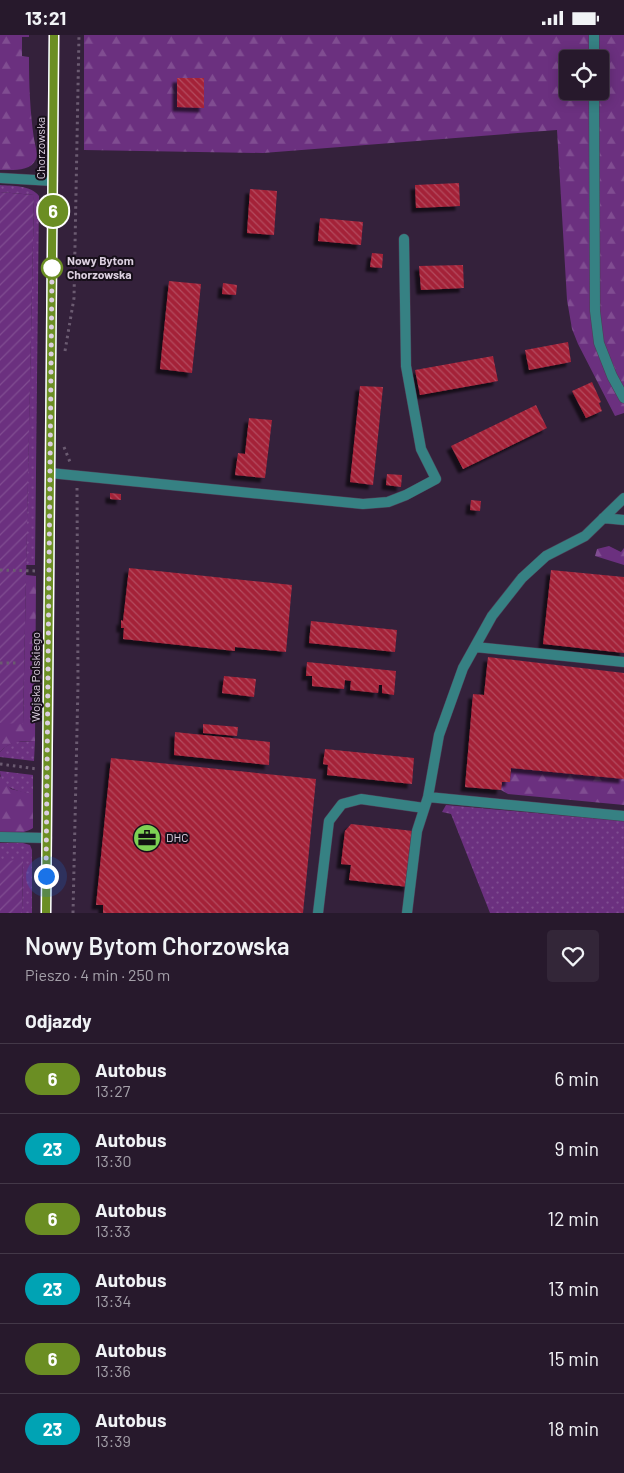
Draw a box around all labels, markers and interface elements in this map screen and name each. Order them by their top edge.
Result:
text: 13:21 [25,6,66,29]
map controls [559,50,609,100]
button: locate [559,50,609,100]
street label: Chorzowska [33,117,47,179]
line badge: 6 [37,195,69,227]
text: 6 [48,200,58,222]
place label: Nowy Bytom Chorzowska [67,253,134,281]
marker: Nowy Bytom Chorzowska [41,257,63,279]
street label: Wojska Polskiego [28,632,42,722]
office icon: DHC [132,823,162,853]
place label: DHC [166,830,189,844]
your location [34,864,59,889]
button: heart [547,930,599,982]
text: Nowy Bytom Chorzowska [25,931,290,960]
text: Pieszo · 4 min · 250 m [25,965,170,984]
text: Odjazdy [25,1009,91,1032]
text: Autobus [95,1058,166,1081]
text: 6 min [555,1067,599,1090]
text: 6 [48,1068,57,1090]
text: 13:27 [95,1081,130,1100]
text: Autobus [95,1128,166,1151]
text: 9 min [555,1137,599,1160]
text: 23 [43,1138,62,1160]
text: 13:30 [95,1151,132,1170]
text: Autobus [95,1198,166,1221]
text: 12 min [548,1207,599,1230]
text: 6 [48,1208,57,1230]
text: 13:33 [95,1221,131,1240]
text: Autobus [95,1268,166,1291]
text: 13 min [548,1277,599,1300]
text: 23 [43,1278,62,1300]
text: 13:34 [95,1291,131,1310]
text: Autobus [95,1338,166,1361]
text: 15 min [548,1347,599,1370]
text: 6 [48,1348,57,1370]
text: 13:36 [95,1361,131,1380]
text: Autobus [95,1408,166,1431]
text: 18 min [548,1417,599,1440]
text: 23 [43,1418,62,1440]
text: 13:39 [95,1431,131,1450]

